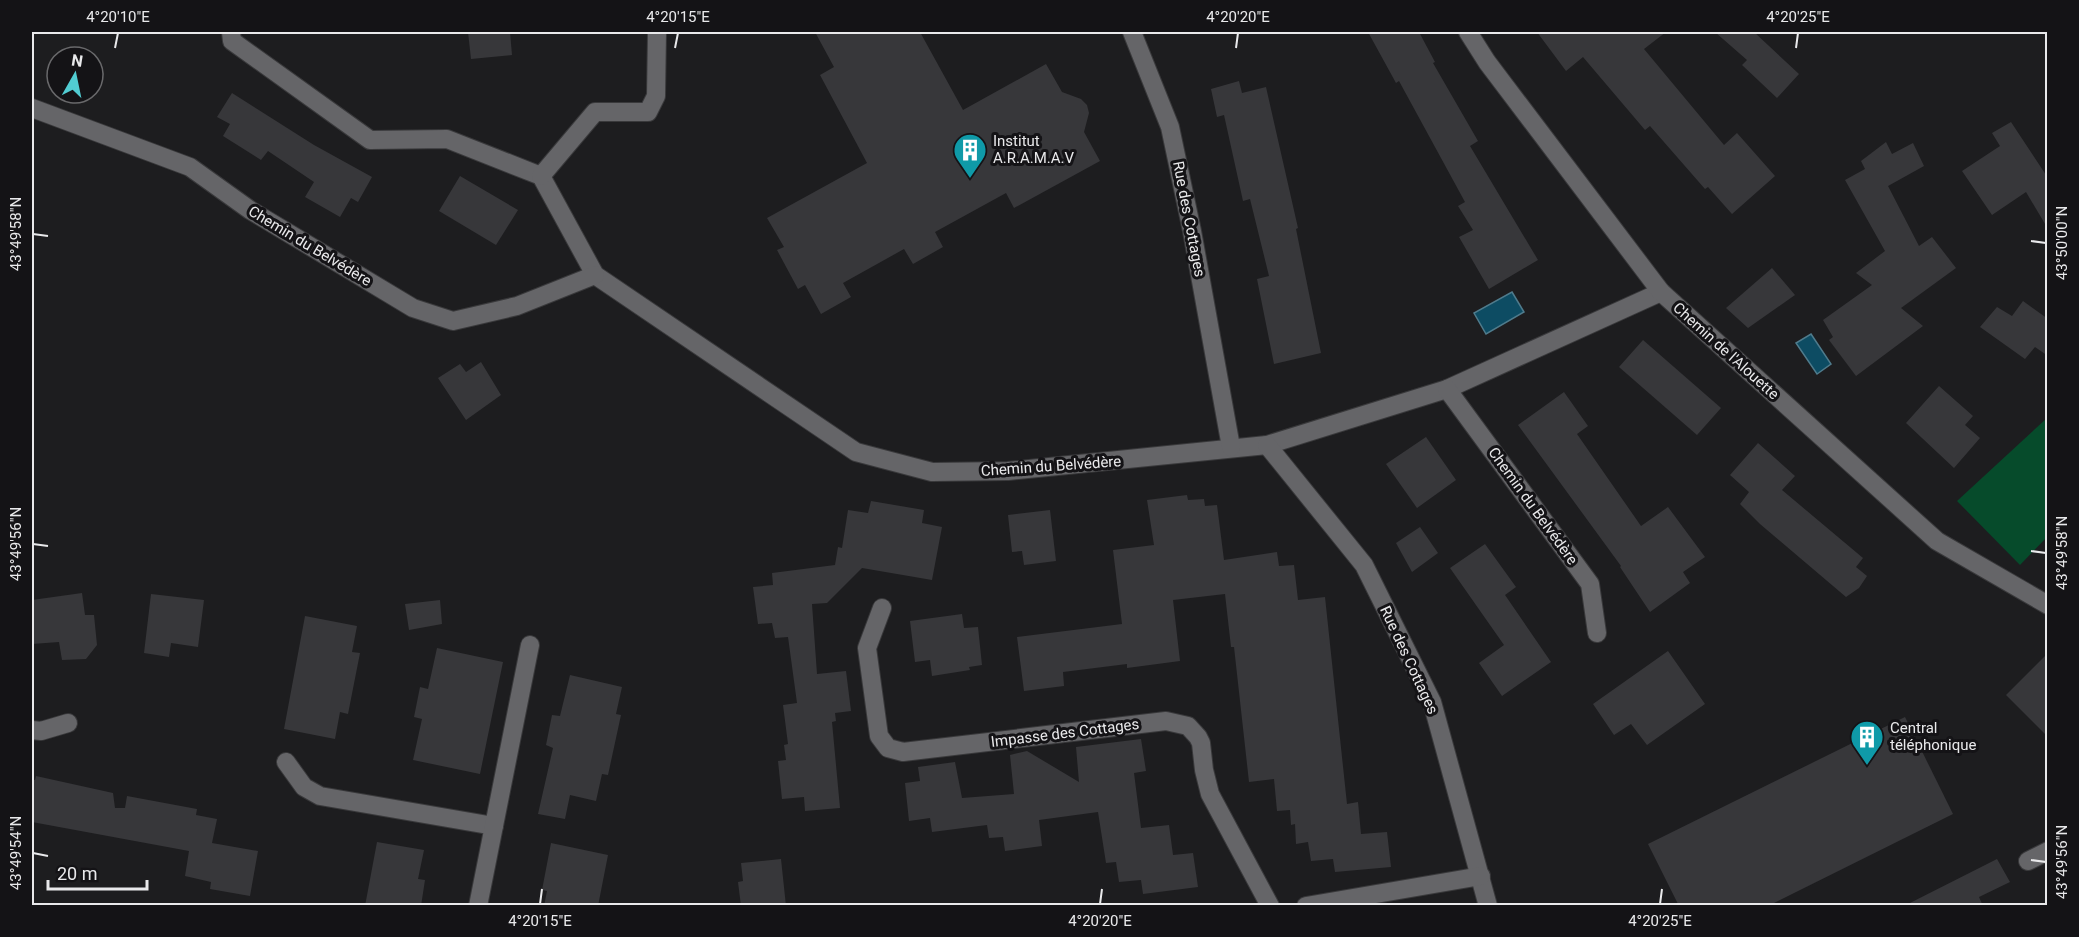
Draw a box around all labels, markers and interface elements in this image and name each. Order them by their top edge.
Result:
text: 4°20'10"E [86,8,150,26]
text: 4°20'15"E [646,8,710,26]
text: 4°20'20"E [1206,8,1270,26]
text: 4°20'25"E [1766,8,1830,26]
north arrow [45,45,105,105]
text: N [70,50,84,71]
building icon: Institut A.R.A.M.A.V [952,132,988,179]
place label: Institut A.R.A.M.A.V [993,132,1074,167]
street label: Rue des Cottages [1169,160,1209,278]
text: 43°49'58"N [7,197,25,271]
street label: Chemin du Belvédère [245,202,375,290]
text: 43°50'00"N [2053,206,2071,280]
street label: Chemin de l'Alouette [1669,299,1783,403]
street label: Chemin du Belvédère [1484,444,1582,568]
street label: Chemin du Belvédère [980,452,1122,480]
text: 43°49'56"N [7,507,25,581]
text: 43°49'58"N [2053,516,2071,590]
street label: Rue des Cottages [1376,603,1442,717]
street label: Impasse des Cottages [990,715,1140,751]
building icon: Central téléphonique [1849,719,1885,766]
place label: Central téléphonique [1890,719,1976,754]
text: 43°49'54"N [7,816,25,890]
text: 43°49'56"N [2053,825,2071,899]
scale bar [48,853,147,891]
text: 20 m [57,863,97,884]
text: 4°20'15"E [508,912,572,930]
text: 4°20'20"E [1068,912,1132,930]
text: 4°20'25"E [1628,912,1692,930]

